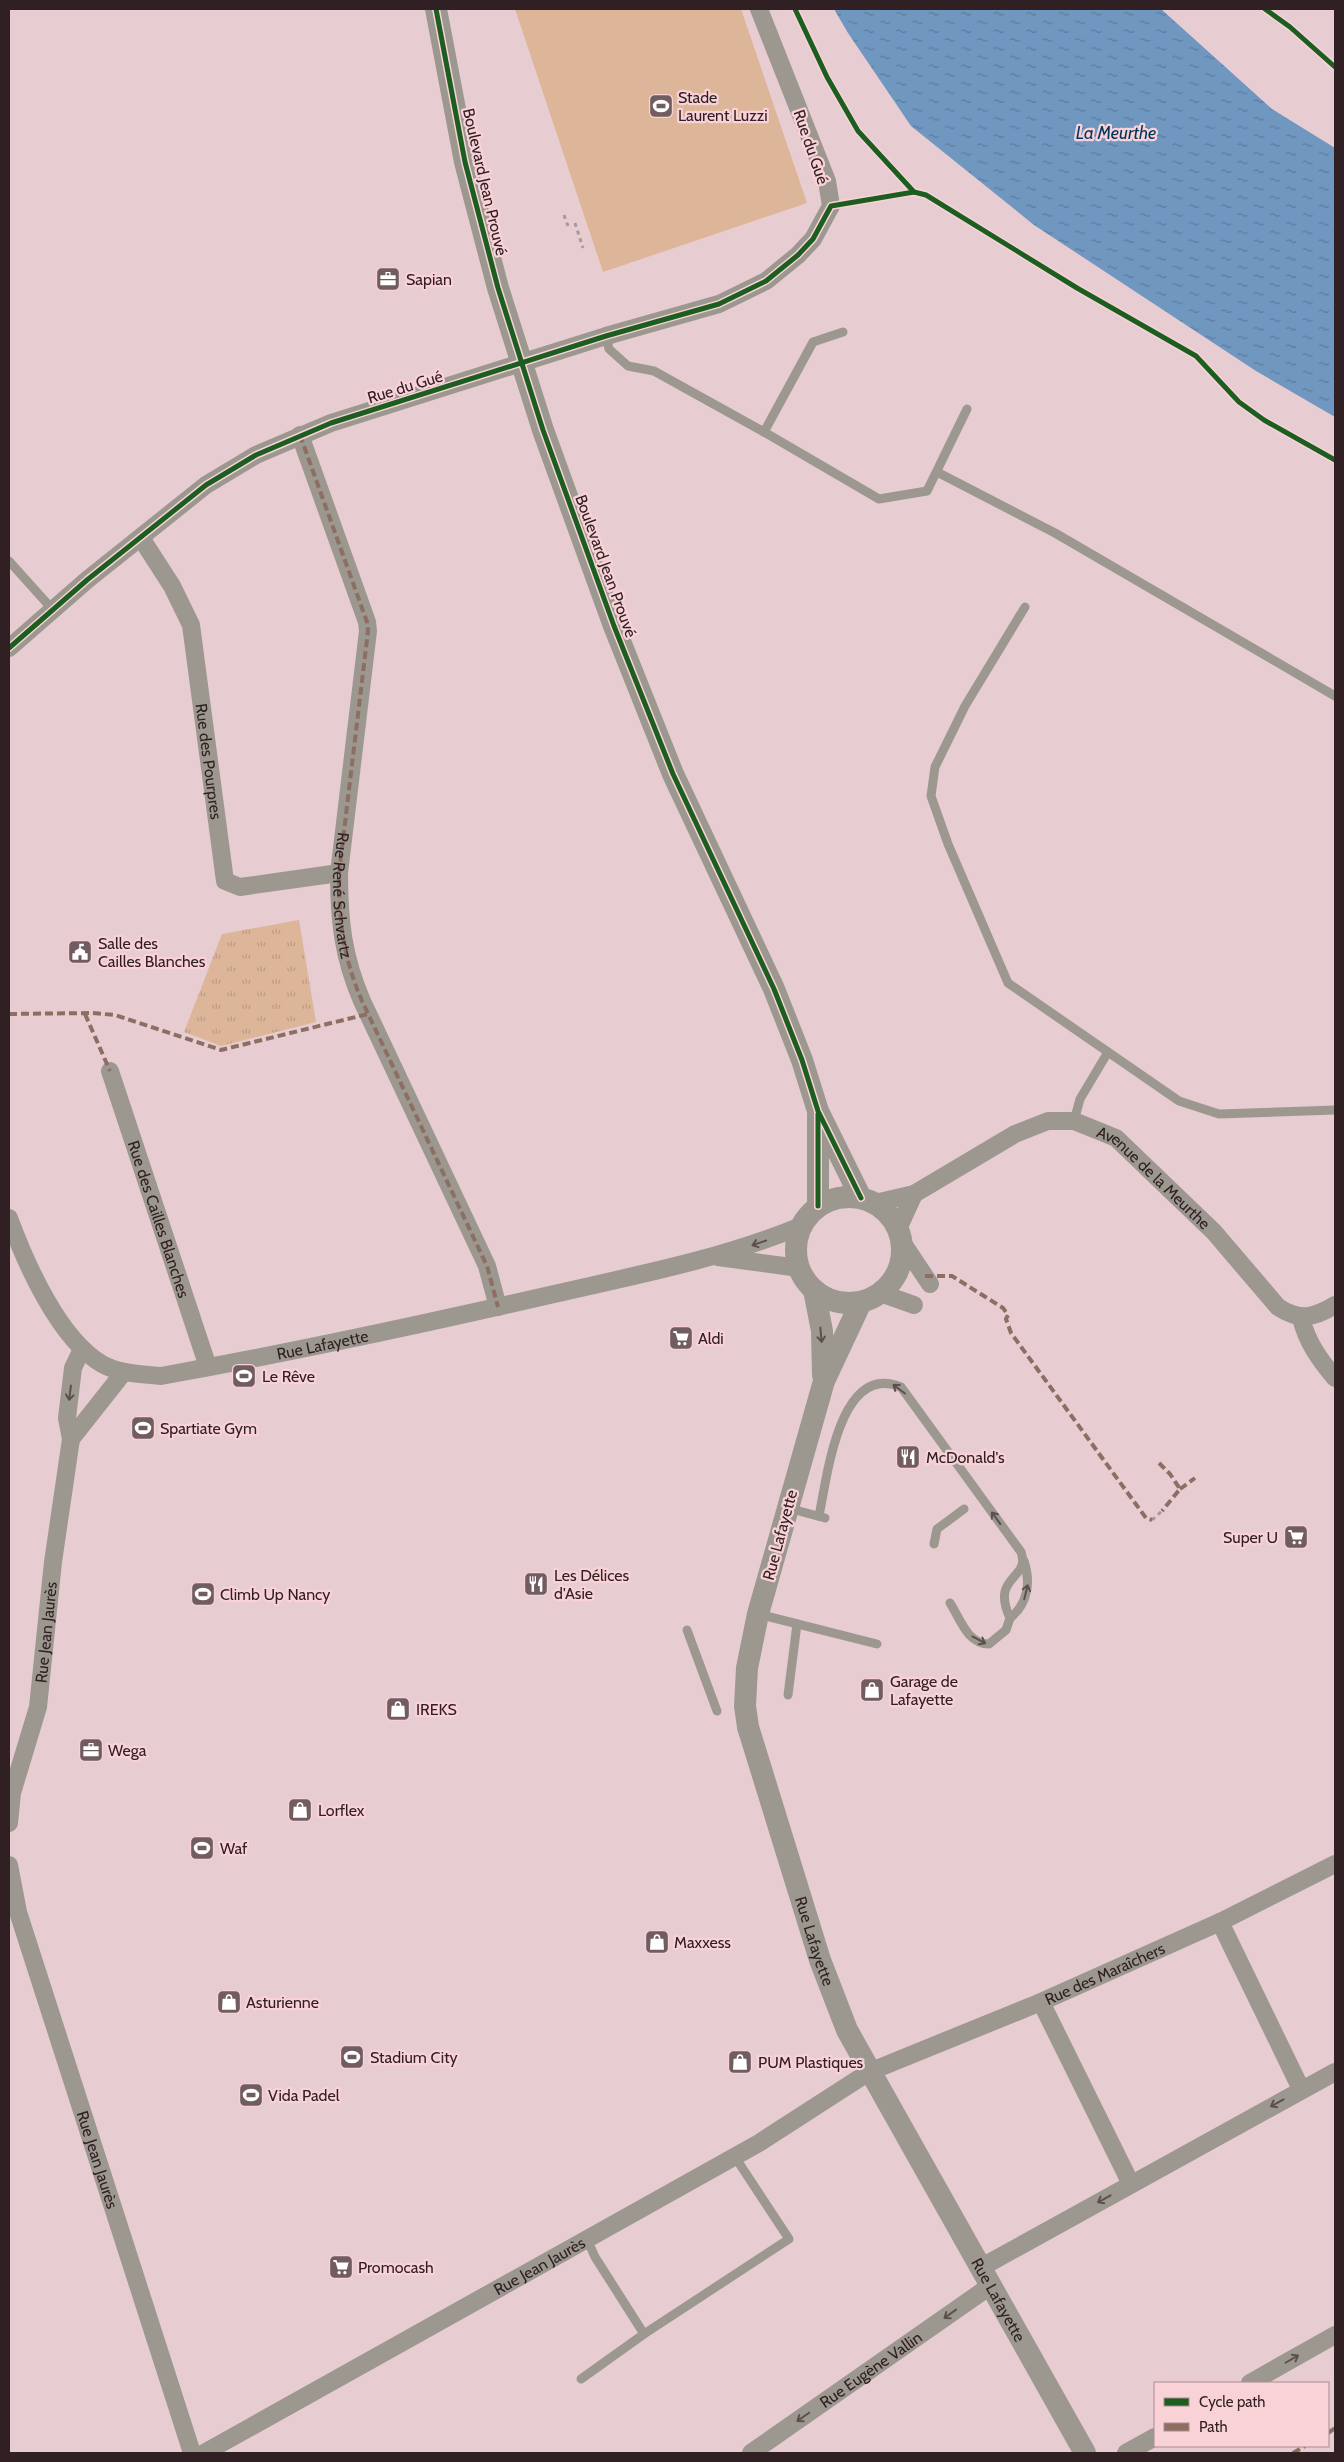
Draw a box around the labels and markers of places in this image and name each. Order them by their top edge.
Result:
place label: Stade Laurent Luzzi [678,88,768,125]
sports icon: Stade Laurent Luzzi [648,93,674,119]
office icon: Sapian [375,266,401,292]
place label: Sapian [406,270,452,289]
place label: Salle des Cailles Blanches [98,934,206,971]
public building icon: Salle des Cailles Blanches [67,939,93,965]
supermarket icon: Aldi [668,1325,694,1351]
place label: Aldi [698,1329,724,1348]
sports icon: Le Rêve [231,1363,257,1389]
place label: Le Rêve [262,1367,315,1386]
sports icon: Spartiate Gym [130,1415,156,1441]
place label: Spartiate Gym [160,1419,257,1438]
restaurant icon: McDonald's [895,1444,921,1470]
place label: McDonald's [926,1448,1005,1467]
supermarket icon: Super U [1283,1524,1309,1550]
place label: Super U [1223,1528,1278,1547]
place label: Les Délices d'Asie [554,1566,630,1603]
restaurant icon: Les Délices d'Asie [523,1571,549,1597]
sports icon: Climb Up Nancy [190,1581,216,1607]
place label: Climb Up Nancy [220,1585,330,1604]
place label: Garage de Lafayette [890,1672,958,1709]
shop icon: Garage de Lafayette [859,1677,885,1703]
shop icon: IREKS [385,1696,411,1722]
place label: IREKS [416,1700,457,1719]
office icon: Wega [78,1737,104,1763]
place label: Wega [108,1741,147,1760]
shop icon: Lorflex [287,1797,313,1823]
place label: Lorflex [318,1801,365,1820]
sports icon: Waf [189,1835,215,1861]
place label: Waf [220,1839,248,1858]
shop icon: Maxxess [644,1929,670,1955]
place label: Maxxess [674,1933,731,1952]
shop icon: Asturienne [216,1989,242,2015]
place label: Asturienne [246,1993,319,2012]
sports icon: Stadium City [339,2044,365,2070]
place label: Stadium City [370,2048,458,2067]
shop icon: PUM Plastiques [727,2049,753,2075]
place label: PUM Plastiques [758,2053,864,2072]
sports icon: Vida Padel [238,2082,264,2108]
place label: Vida Padel [268,2086,340,2105]
supermarket icon: Promocash [328,2254,354,2280]
place label: Promocash [358,2258,434,2277]

